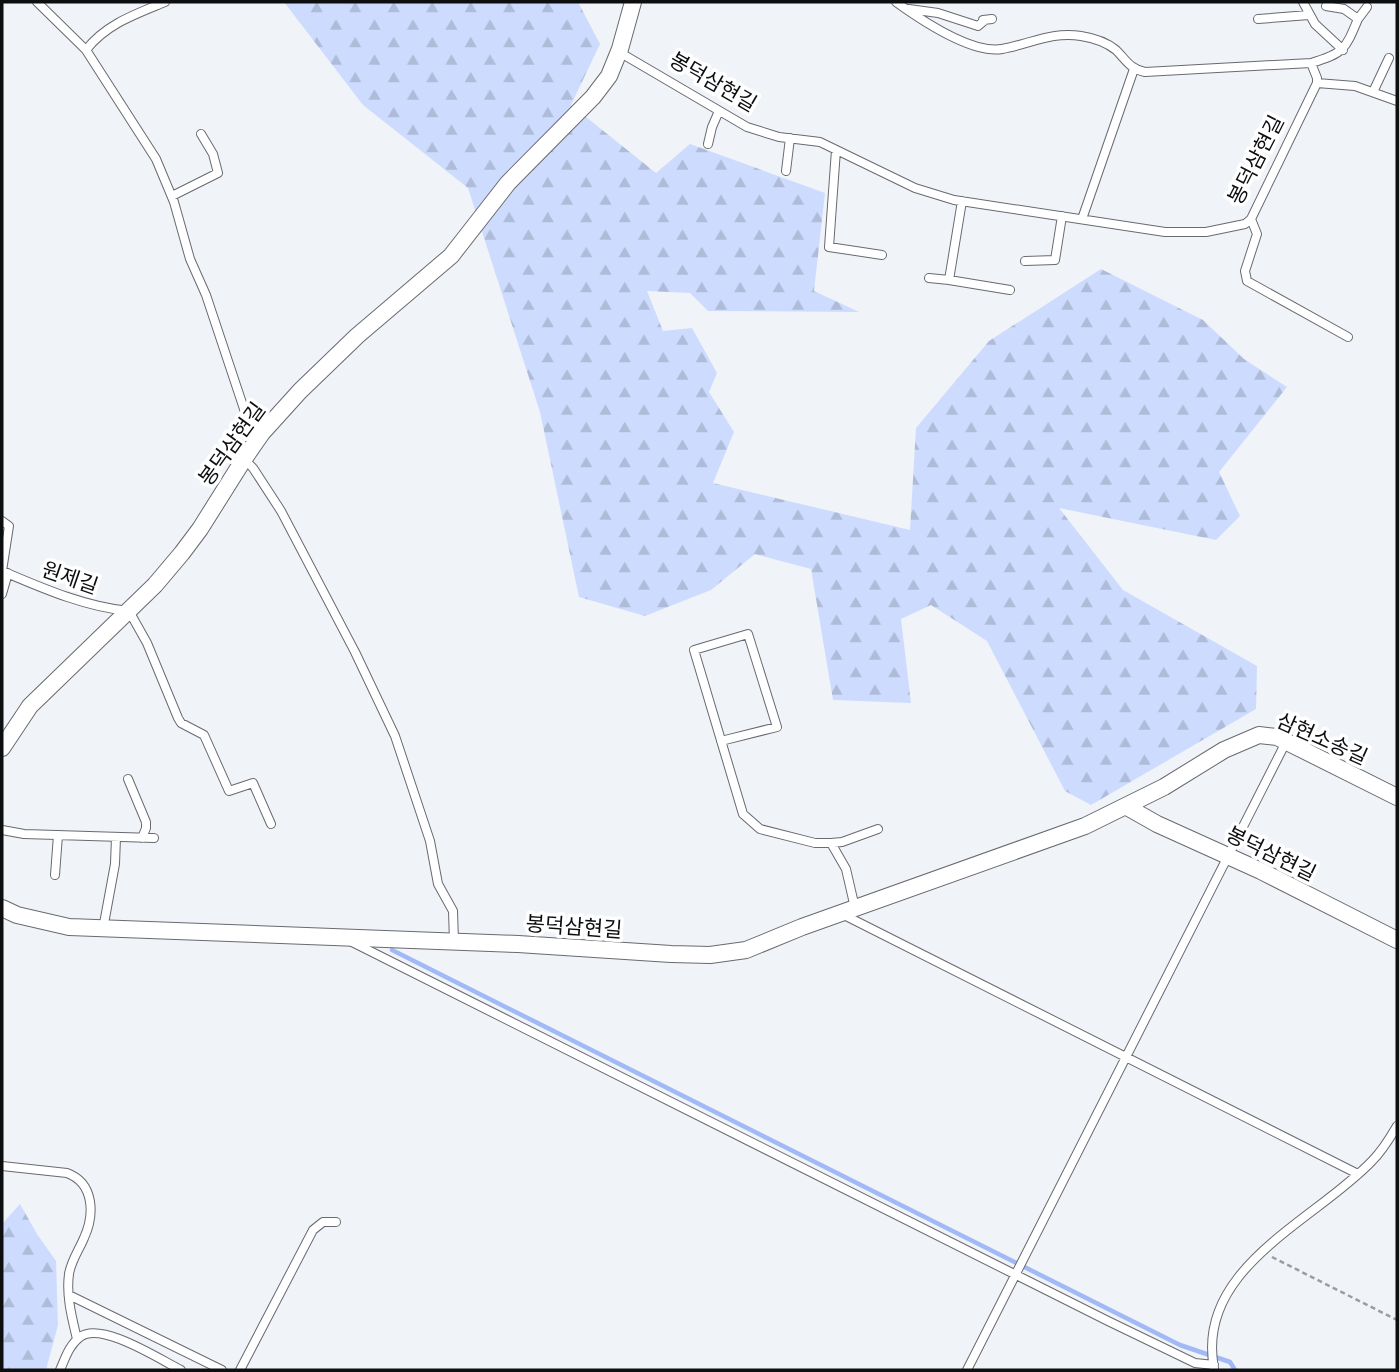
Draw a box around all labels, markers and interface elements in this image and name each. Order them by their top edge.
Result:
street label: 봉덕삼현길 [666,46,762,116]
street label: 봉덕삼현길 [1222,111,1288,208]
street label: 봉덕삼현길 [192,397,269,490]
street label: 원제길 [39,555,102,598]
street label: 삼현소송길 [1273,707,1372,769]
street label: 봉덕삼현길 [1223,820,1321,885]
street label: 봉덕삼현길 [525,910,623,941]

